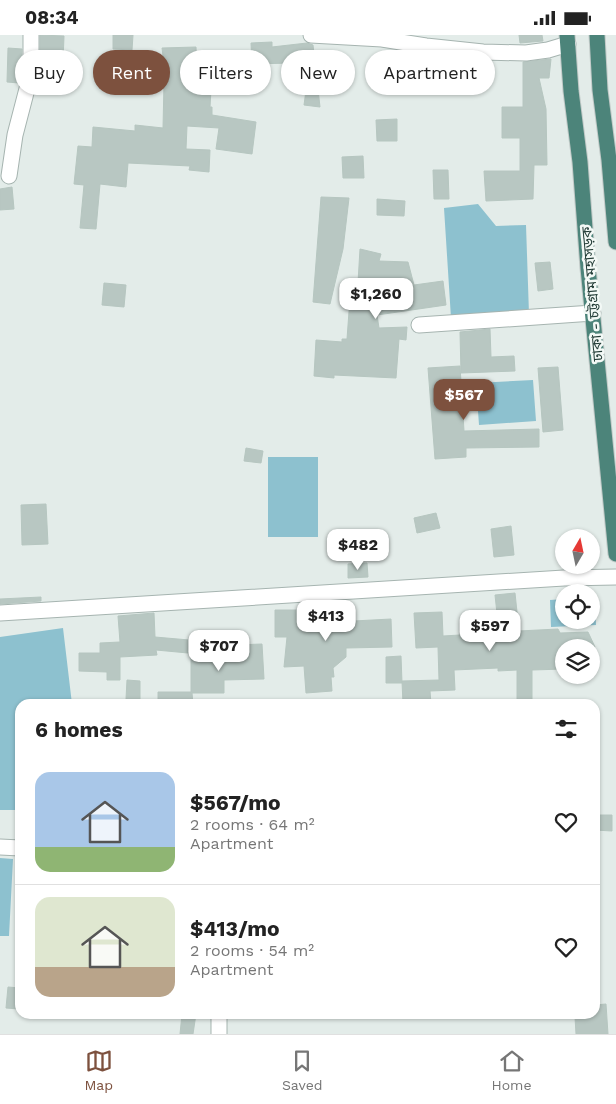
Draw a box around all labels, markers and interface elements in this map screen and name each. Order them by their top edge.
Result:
text: 08:34 [25,6,78,29]
chip: Buy [15,50,83,95]
chip: Rent [93,50,170,95]
chip: Filters [180,50,271,95]
chip: New [281,50,355,95]
chip: Apartment [365,50,495,95]
street label: ঢাকা - চট্টগ্রাম মহাসড়ক [578,225,606,363]
pin: $1,260 [335,277,417,320]
text: $1,260 [350,284,402,303]
pin: $567 [434,379,494,421]
text: $567 [445,385,483,404]
pin: $482 [328,529,388,571]
north arrow [555,529,600,574]
map controls [555,529,600,684]
text: $482 [338,535,378,554]
button: locate [555,584,600,629]
pin: $413 [296,599,356,642]
text: $413 [308,606,344,625]
pin: $597 [460,609,520,652]
text: $597 [471,616,509,635]
pin: $707 [189,629,249,672]
text: $707 [199,636,239,655]
button: layers [555,639,600,684]
icon: filters [552,715,580,743]
text: 6 homes [35,717,123,742]
text: $567/mo [190,790,281,815]
icon: home [75,792,135,852]
icon: heart [552,808,580,836]
text: 2 rooms · 64 m² [190,815,315,834]
text: Apartment [190,834,273,853]
text: $413/mo [190,916,279,941]
icon: home [75,917,135,977]
icon: heart [552,933,580,961]
text: 2 rooms · 54 m² [190,941,314,960]
text: Apartment [190,960,273,979]
tab: Map [84,1047,113,1093]
tab: Saved [282,1047,323,1093]
tab: Home [492,1047,532,1093]

